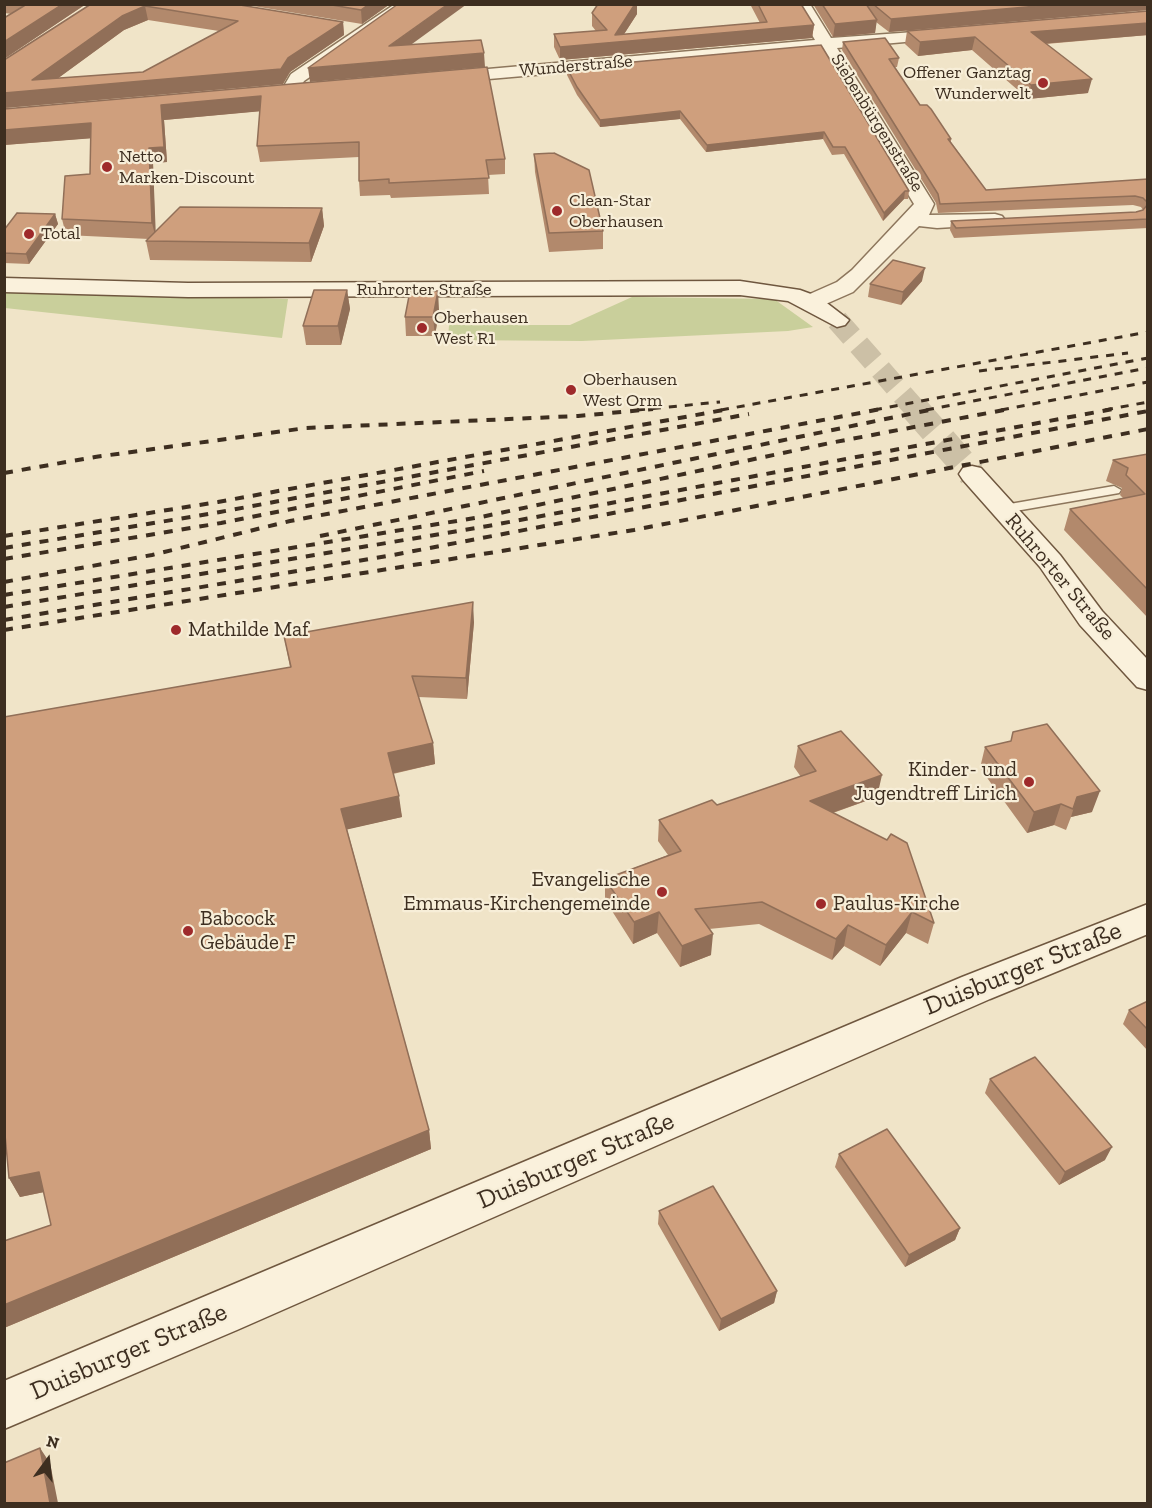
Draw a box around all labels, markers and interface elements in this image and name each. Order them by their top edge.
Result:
street label: Wunderstraße [518,50,634,82]
street label: Siebenbürgenstraße [826,50,928,196]
place label: Offener Ganztag Wunderwelt [903,62,1031,104]
marker: Offener Ganztag Wunderwelt [1036,76,1050,90]
place label: Netto Marken-Discount [119,146,255,188]
marker: Netto Marken-Discount [100,160,114,174]
place label: Clean-Star Oberhausen [569,190,663,232]
marker: Clean-Star Oberhausen [550,204,564,218]
place label: Total [41,223,80,245]
marker: Total [22,227,36,241]
street label: Ruhrorter Straße [356,279,492,301]
place label: Oberhausen West R1 [434,307,528,350]
marker: Oberhausen West R1 [415,321,429,335]
place label: Oberhausen West Orm [583,369,677,412]
marker: Oberhausen West Orm [564,383,578,397]
street label: Ruhrorter Straße [1000,509,1120,645]
place label: Mathilde Maf [188,617,309,643]
marker: Mathilde Maf [169,623,183,637]
place label: Kinder- und Jugendtreff Lirich [853,757,1017,807]
marker: Kinder- und Jugendtreff Lirich [1022,775,1036,789]
place label: Evangelische Emmaus-Kirchengemeinde [403,867,650,917]
marker: Evangelische Emmaus-Kirchengemeinde [655,885,669,899]
place label: Paulus-Kirche [833,891,960,917]
marker: Paulus-Kirche [814,897,828,911]
place label: Babcock Gebäude F [200,906,295,956]
street label: Duisburger Straße [920,915,1126,1023]
marker: Babcock Gebäude F [181,924,195,938]
street label: Duisburger Straße [473,1106,679,1216]
street label: Duisburger Straße [26,1297,232,1407]
north arrow [18,1430,78,1490]
text: N [44,1431,61,1453]

